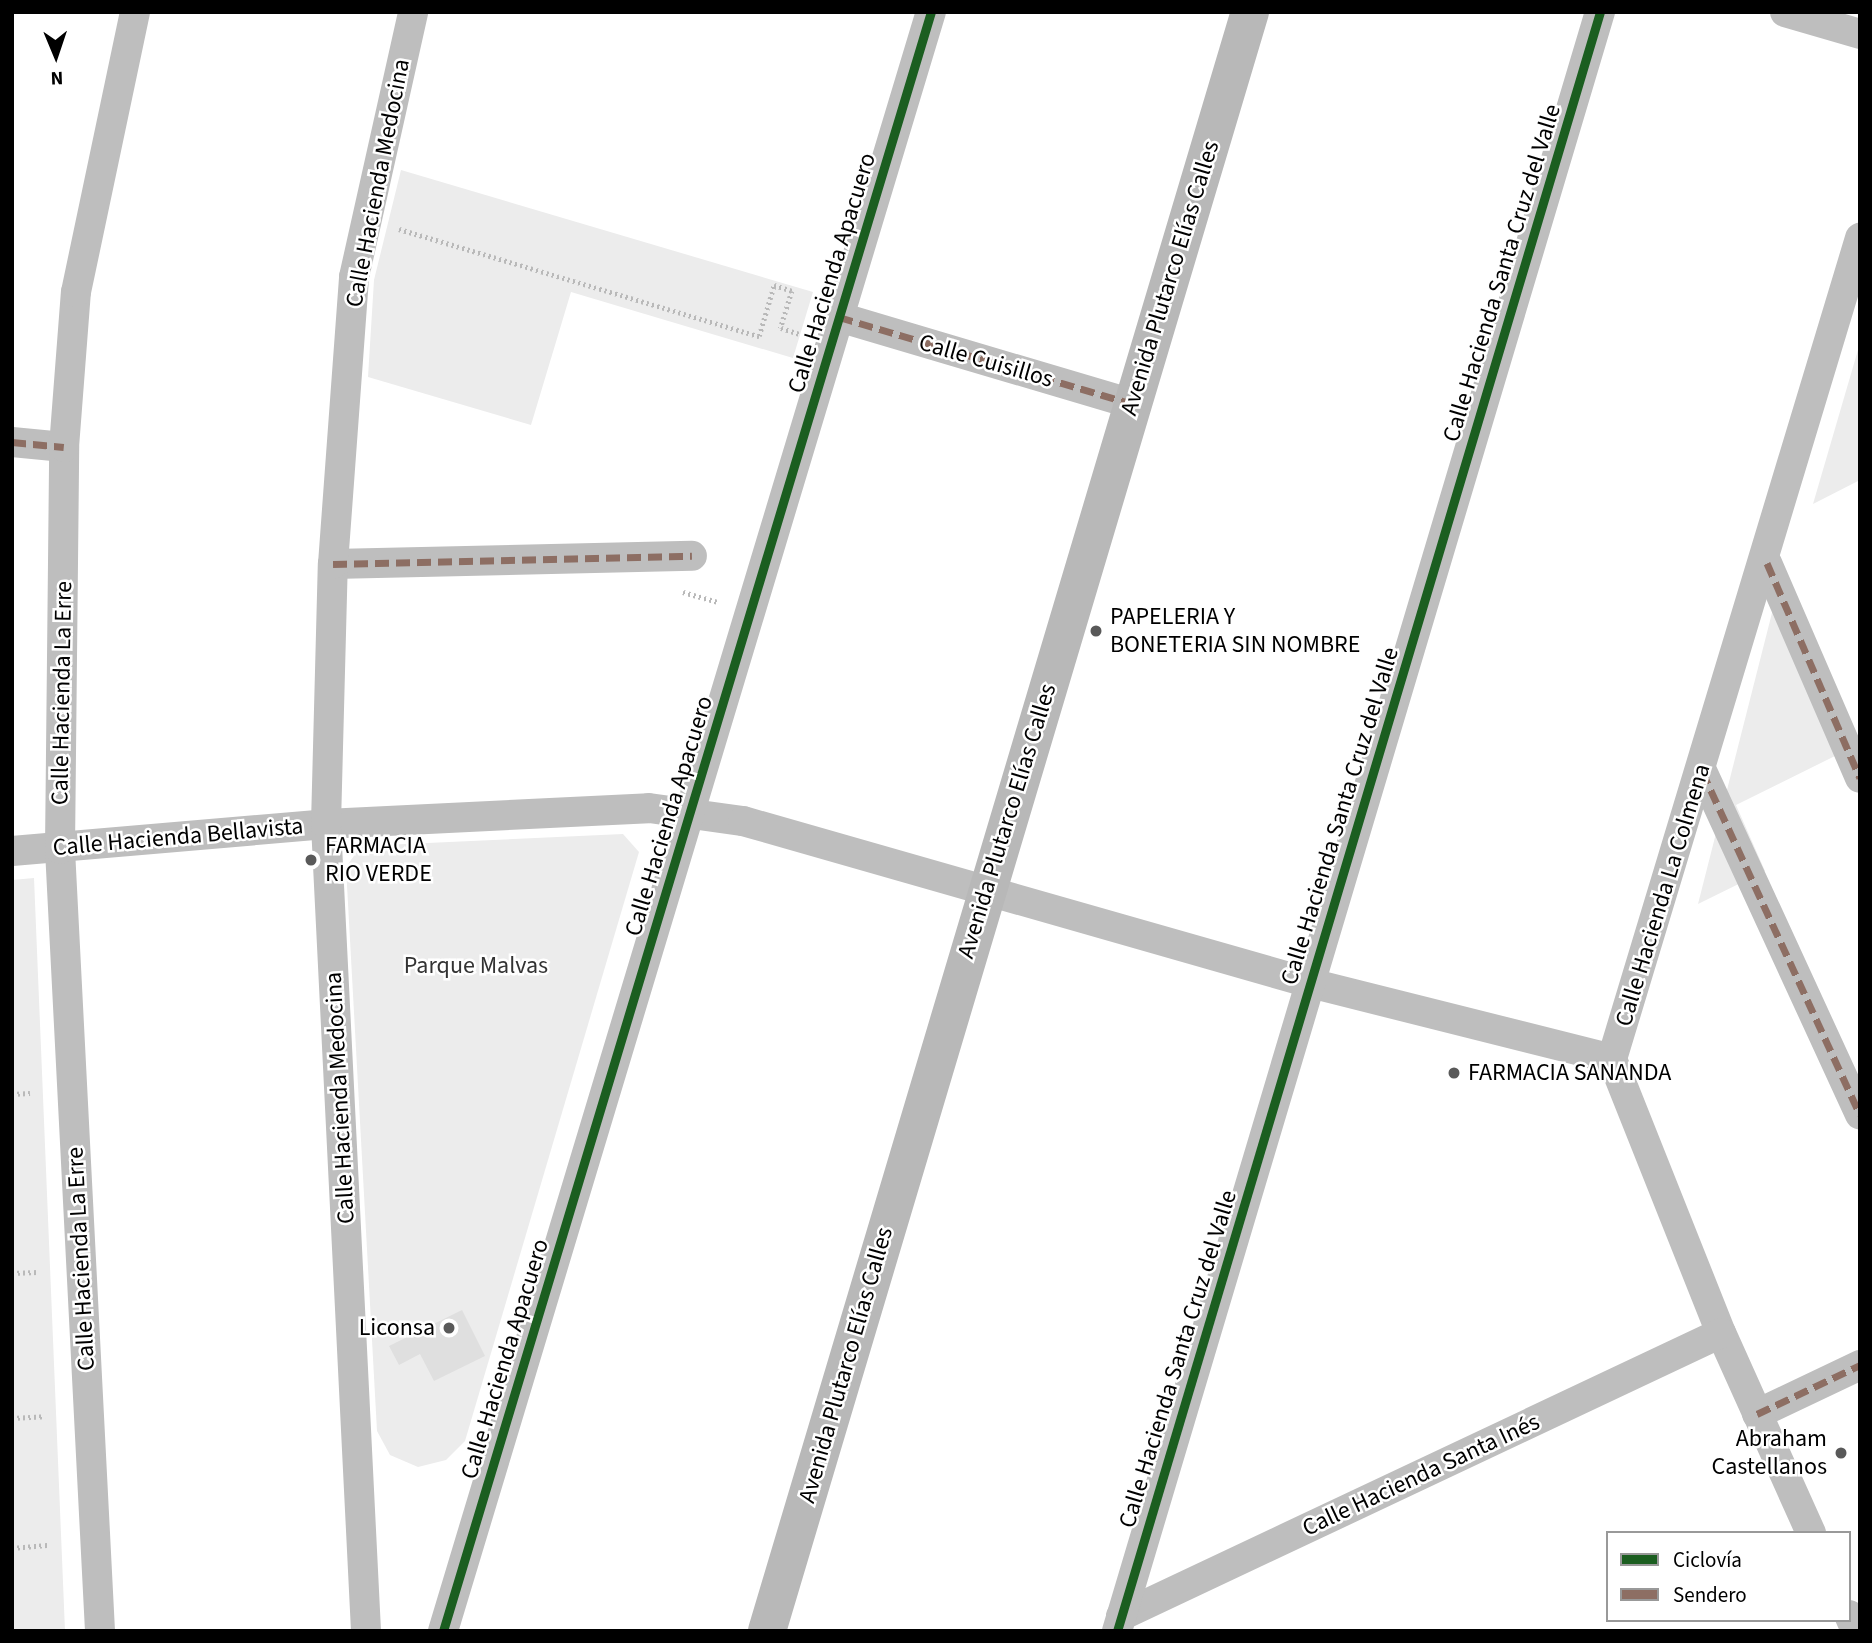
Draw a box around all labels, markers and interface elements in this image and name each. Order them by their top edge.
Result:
north arrow [21,21,91,91]
street label: Calle Hacienda Medocina [340,56,416,310]
text: N [50,64,64,91]
street label: Calle Hacienda Santa Cruz del Valle [1437,101,1567,445]
street label: Avenida Plutarco Elías Calles [1114,137,1226,419]
street label: Calle Hacienda Apacuero [782,149,882,397]
street label: Calle Cuisillos [916,328,1056,394]
street label: Calle Hacienda La Erre [46,581,78,805]
place label: PAPELERIA Y BONETERIA SIN NOMBRE [1110,603,1360,659]
marker: PAPELERIA Y BONETERIA SIN NOMBRE [1088,623,1104,639]
street label: Calle Hacienda Santa Cruz del Valle [1275,644,1405,988]
street label: Avenida Plutarco Elías Calles [951,680,1063,962]
street label: Calle Hacienda Apacuero [619,692,719,940]
street label: Calle Hacienda La Colmena [1609,760,1717,1030]
street label: Calle Hacienda Bellavista [52,812,304,862]
place label: FARMACIA RIO VERDE [325,832,432,888]
marker: FARMACIA RIO VERDE [303,852,319,868]
park label: Parque Malvas [404,952,548,980]
street label: Calle Hacienda Medocina [319,971,361,1225]
place label: FARMACIA SANANDA [1468,1059,1671,1087]
marker: FARMACIA SANANDA [1446,1065,1462,1081]
street label: Calle Hacienda La Erre [61,1146,101,1372]
street label: Calle Hacienda Santa Cruz del Valle [1113,1187,1243,1531]
street label: Avenida Plutarco Elías Calles [793,1224,899,1506]
street label: Calle Hacienda Apacuero [455,1235,555,1483]
place label: Liconsa [359,1314,435,1342]
marker: Liconsa [441,1320,457,1336]
street label: Calle Hacienda Santa Inés [1298,1407,1544,1543]
place label: Abraham Castellanos [1711,1425,1827,1481]
marker: Abraham Castellanos [1833,1445,1849,1461]
legend [1606,1531,1851,1622]
text: Ciclovía [1673,1545,1742,1575]
text: Sendero [1673,1580,1747,1610]

